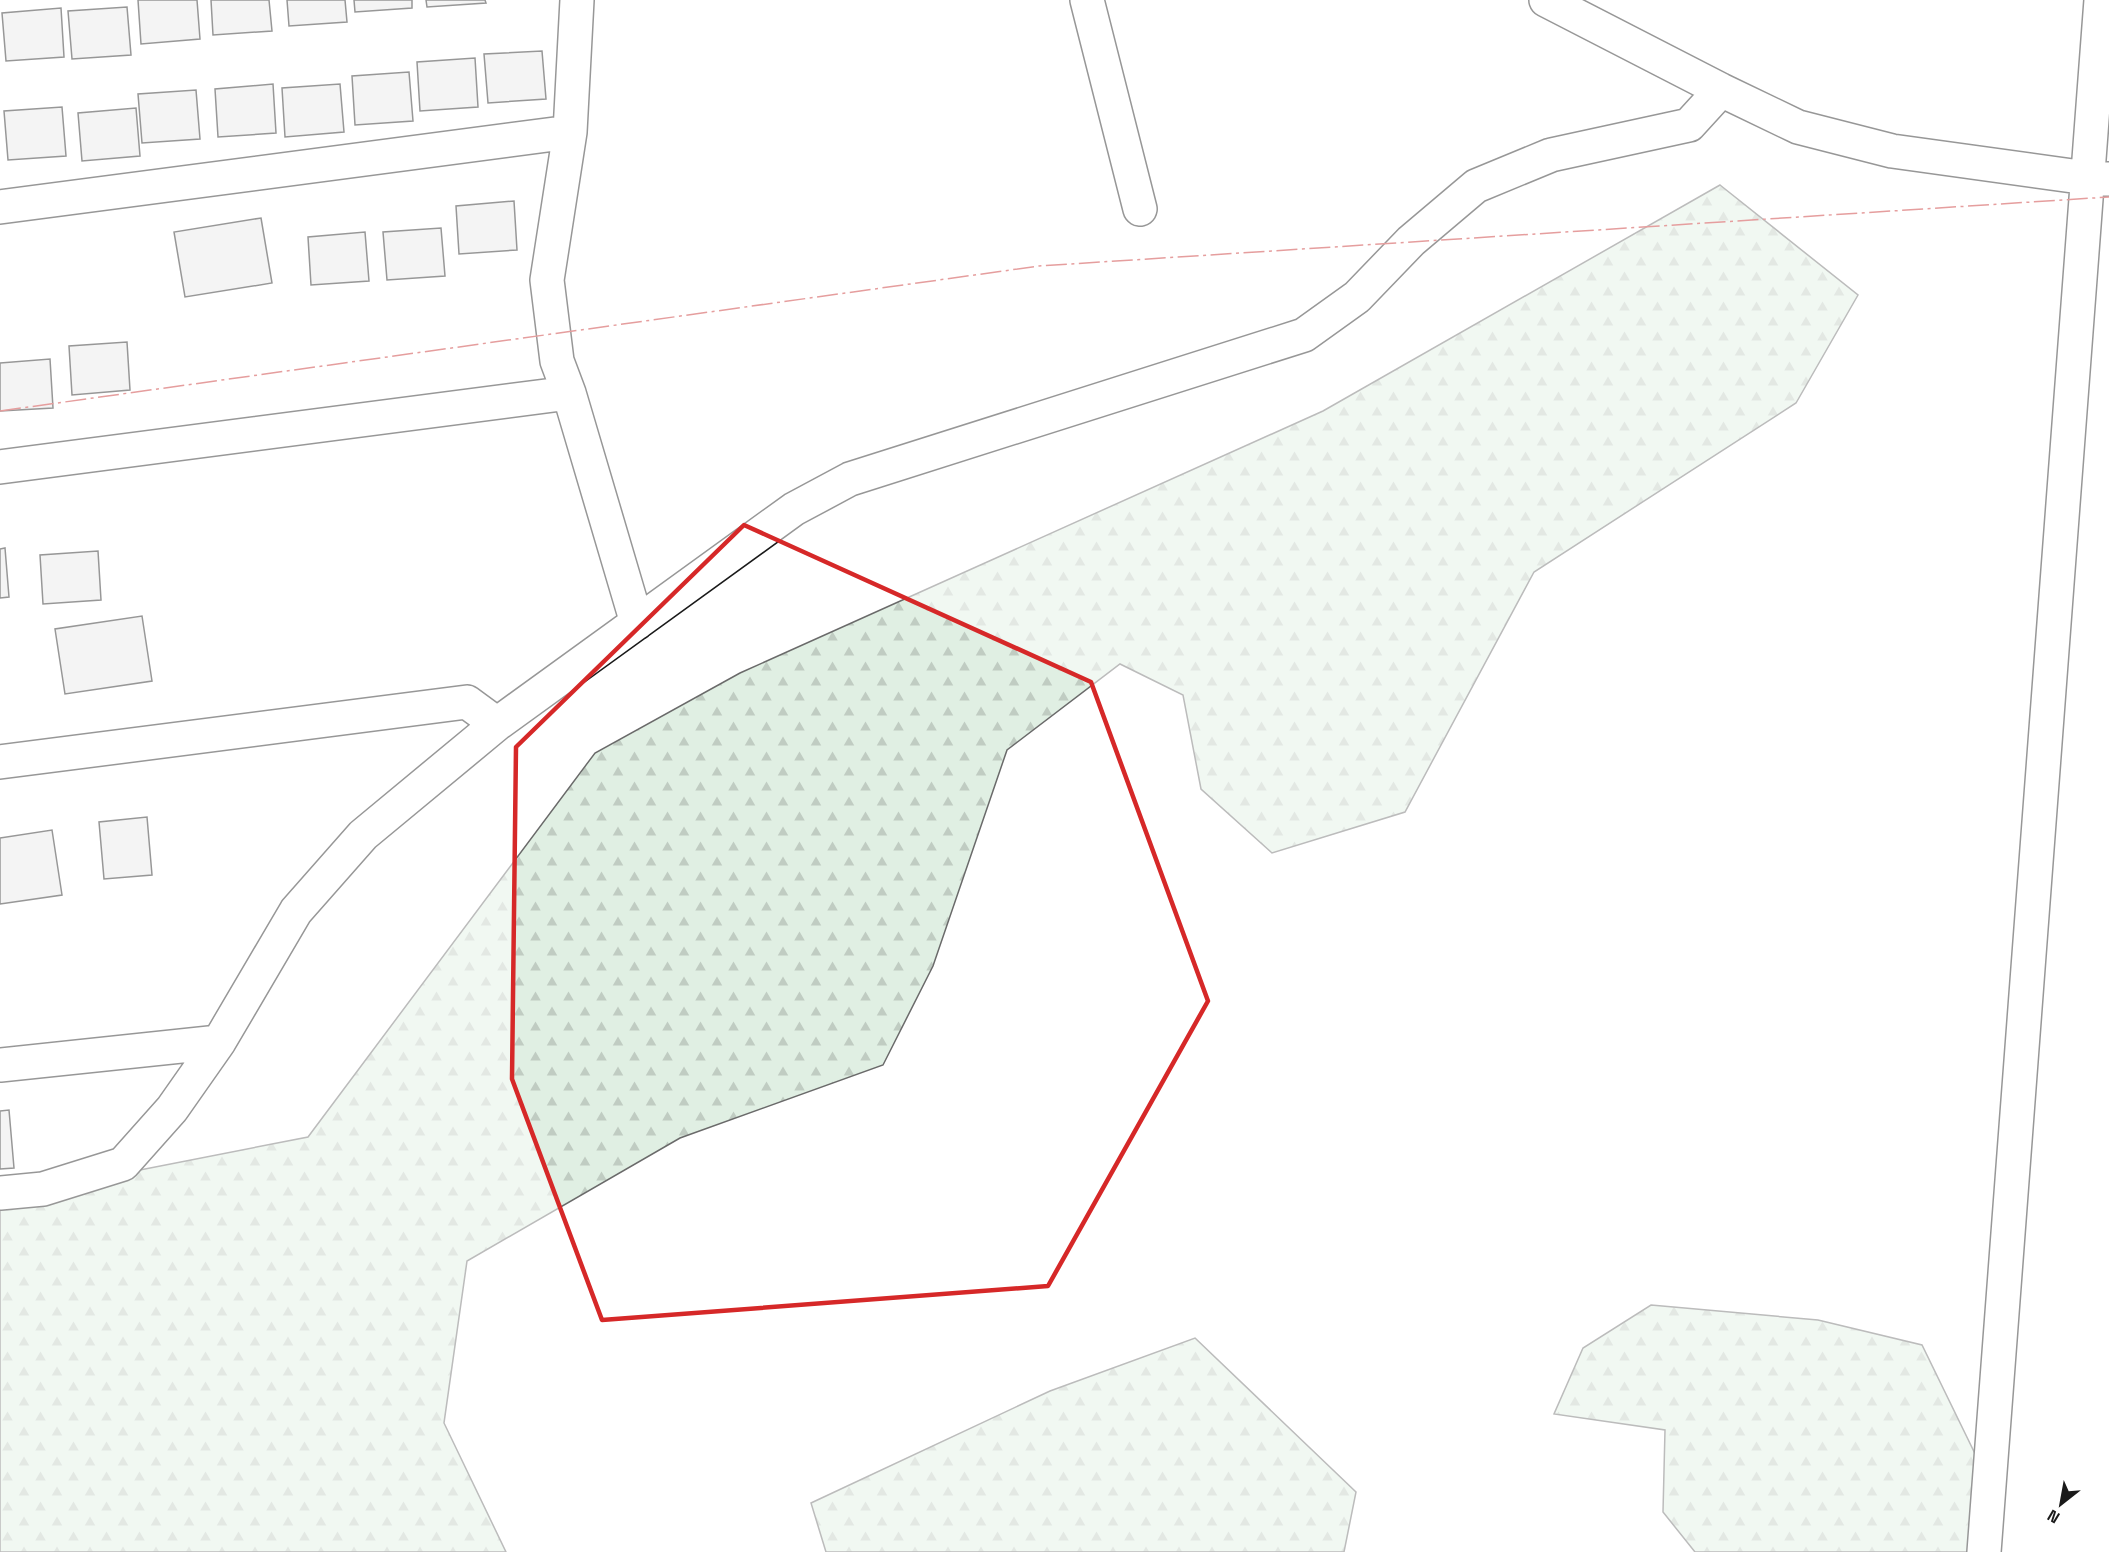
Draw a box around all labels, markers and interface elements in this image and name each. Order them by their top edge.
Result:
north arrow [2031,1474,2091,1534]
text: N [2044,1505,2064,1528]

